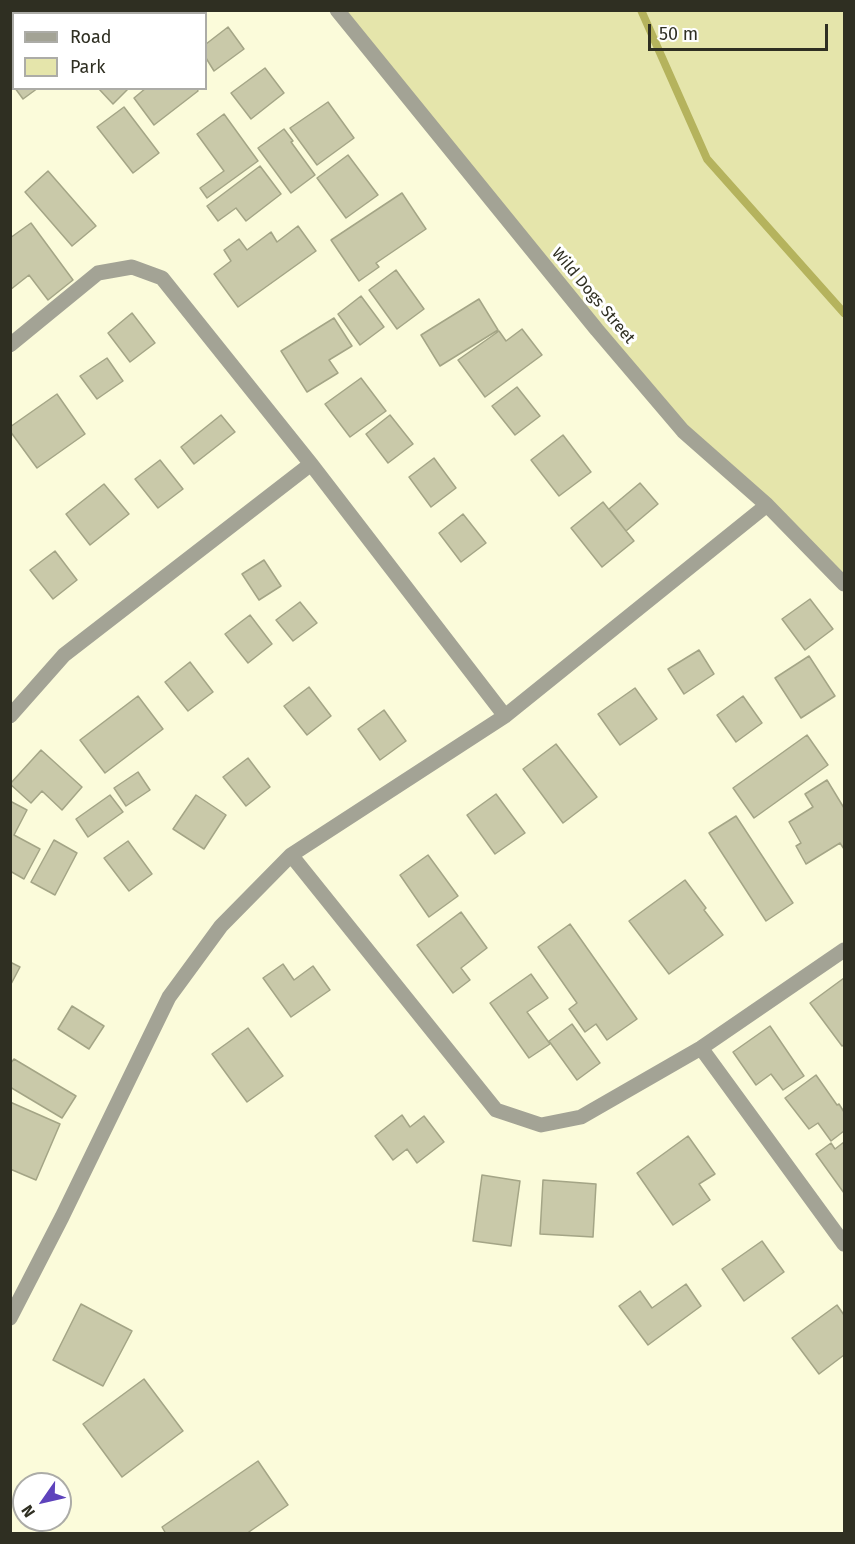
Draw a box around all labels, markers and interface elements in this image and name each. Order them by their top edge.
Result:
legend [12,12,207,90]
scale bar [651,12,831,50]
text: 50 m [659,23,698,45]
text: Road [70,26,112,48]
text: Park [70,56,105,78]
street label: Wild Dogs Street [547,244,639,348]
north arrow [12,1472,72,1532]
text: N [17,1502,39,1521]

